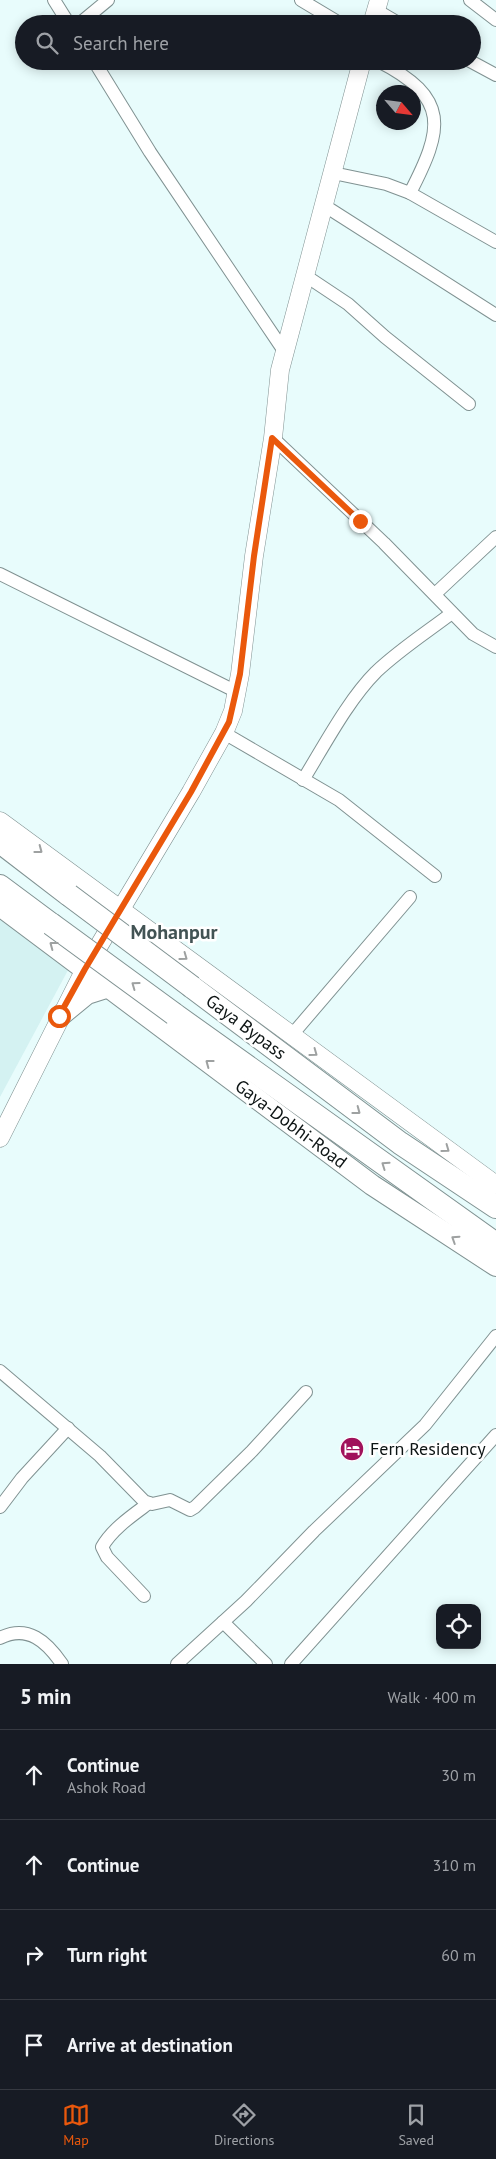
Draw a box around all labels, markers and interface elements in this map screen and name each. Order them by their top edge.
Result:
search box [15,15,481,70]
icon: search [33,29,61,57]
text: Search here [73,31,169,55]
north arrow [376,85,421,130]
route end [349,510,372,533]
one-way arrow [33,844,42,852]
district label: Mohanpur [130,919,218,945]
one-way arrow [49,942,59,951]
one-way arrow [178,951,188,960]
one-way arrow [132,983,141,991]
street label: Gaya Bypass [202,989,291,1064]
route start [48,1005,71,1028]
one-way arrow [308,1048,317,1056]
one-way arrow [206,1061,215,1069]
street label: Gaya-Dobhi-Road [231,1074,352,1173]
one-way arrow [351,1105,361,1114]
one-way arrow [440,1143,449,1153]
one-way arrow [381,1162,391,1171]
one-way arrow [452,1236,461,1246]
hotel icon: Fern Residency [339,1436,365,1462]
place label: Fern Residency [370,1437,486,1460]
map controls [436,1604,481,1649]
button: locate [436,1604,481,1649]
text: 5 min [20,1683,71,1710]
text: Walk · 400 m [387,1687,476,1707]
text: Continue [67,1753,139,1777]
icon: ahead [20,1761,48,1789]
text: 30 m [441,1765,476,1785]
text: Ashok Road [67,1777,146,1797]
icon: ahead [20,1851,48,1879]
text: Continue [67,1853,139,1877]
text: 310 m [433,1855,476,1875]
icon: right [20,1941,48,1969]
text: Turn right [67,1943,147,1967]
text: 60 m [441,1945,476,1965]
icon: arrive [20,2031,48,2059]
text: Arrive at destination [67,2033,233,2057]
tab: Map [62,2101,90,2149]
tab: Directions [214,2101,274,2149]
tab: Saved [398,2101,434,2149]

